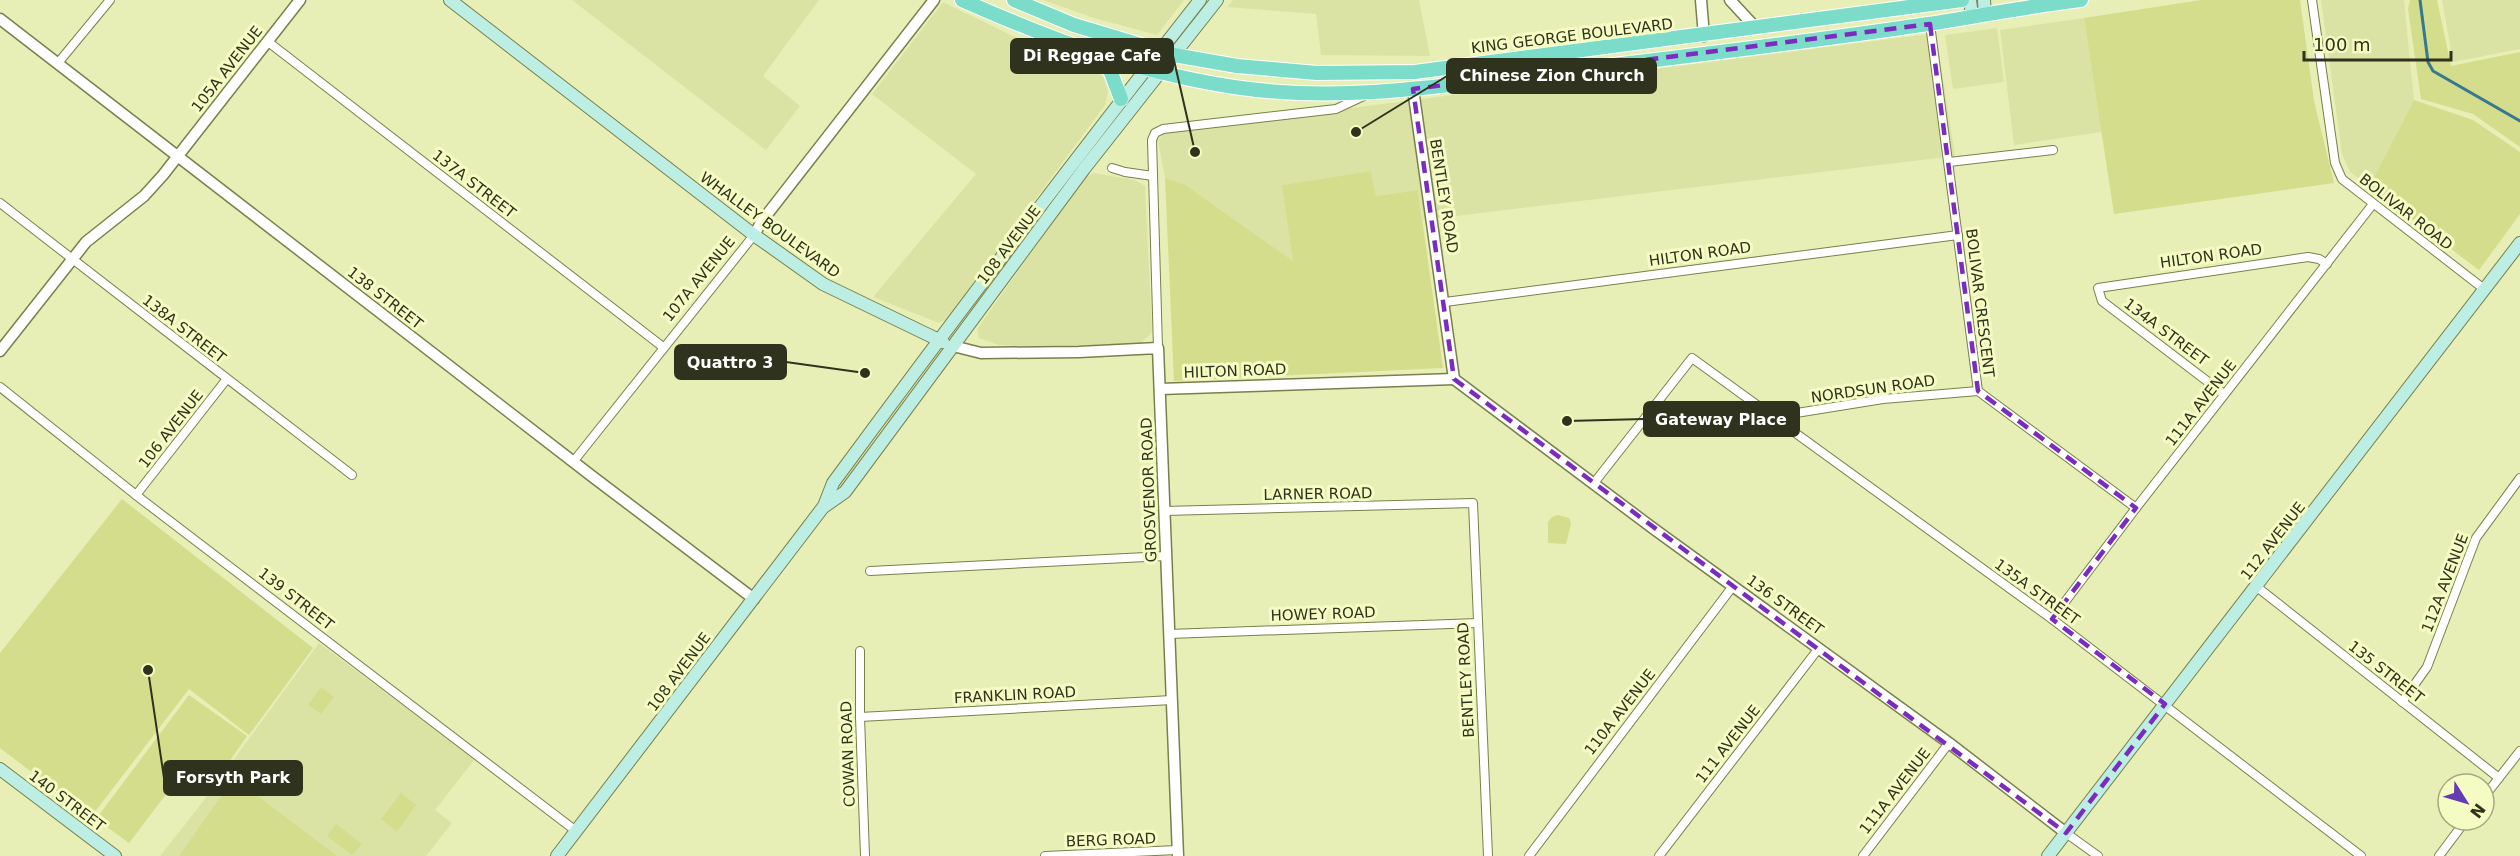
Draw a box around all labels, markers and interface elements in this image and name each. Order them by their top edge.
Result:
street label: KING GEORGE BOULEVARD [1470,15,1674,57]
street label: 105A AVENUE [188,22,266,116]
scale bar [2304,24,2451,62]
text: 100 m [2313,34,2371,55]
callout: Di Reggae Cafe [1011,39,1173,73]
text: Di Reggae Cafe [1023,46,1161,65]
callout: Chinese Zion Church [1447,59,1656,93]
text: Chinese Zion Church [1459,66,1645,85]
street label: BENTLEY ROAD [1426,137,1462,255]
street label: 137A STREET [429,146,520,223]
street label: WHALLEY BOULEVARD [696,168,844,282]
street label: BOLIVAR ROAD [2356,170,2456,254]
street label: 108 AVENUE [973,202,1045,288]
street label: BOLIVAR CRESCENT [1962,228,1998,379]
street label: 107A AVENUE [659,233,739,325]
street label: HILTON ROAD [1648,238,1752,270]
street label: HILTON ROAD [2159,240,2263,272]
street label: 138 STREET [344,263,427,334]
street label: 138A STREET [139,291,230,368]
street label: 134A STREET [2120,294,2212,370]
callout: Quattro 3 [675,345,786,379]
text: Quattro 3 [687,353,773,372]
street label: 111A AVENUE [2162,356,2240,450]
street label: HILTON ROAD [1183,360,1287,382]
street label: NORDSUN ROAD [1810,371,1936,407]
street label: 106 AVENUE [135,386,207,472]
callout: Gateway Place [1644,402,1799,436]
text: Gateway Place [1655,410,1787,429]
street label: GROSVENOR ROAD [1137,417,1161,563]
street label: LARNER ROAD [1263,484,1373,504]
street label: 112 AVENUE [2237,498,2309,584]
street label: 112A AVENUE [2418,531,2472,635]
street label: 135A STREET [1991,555,2084,629]
street label: 139 STREET [255,564,338,635]
street label: 136 STREET [1743,571,1828,639]
street label: HOWEY ROAD [1270,603,1376,625]
street label: BENTLEY ROAD [1454,622,1478,738]
street label: 108 AVENUE [643,629,715,715]
street label: 135 STREET [2345,637,2428,708]
street label: 110A AVENUE [1581,665,1659,759]
street label: FRANKLIN ROAD [953,683,1077,707]
street label: COWAN ROAD [837,701,859,807]
street label: 111 AVENUE [1692,701,1764,787]
street label: 111A AVENUE [1856,744,1934,838]
callout: Forsyth Park [164,761,302,795]
street label: 140 STREET [25,767,109,836]
text: Forsyth Park [176,768,291,787]
north arrow [2436,772,2496,832]
text: N [2466,800,2489,822]
street label: BERG ROAD [1066,829,1156,851]

